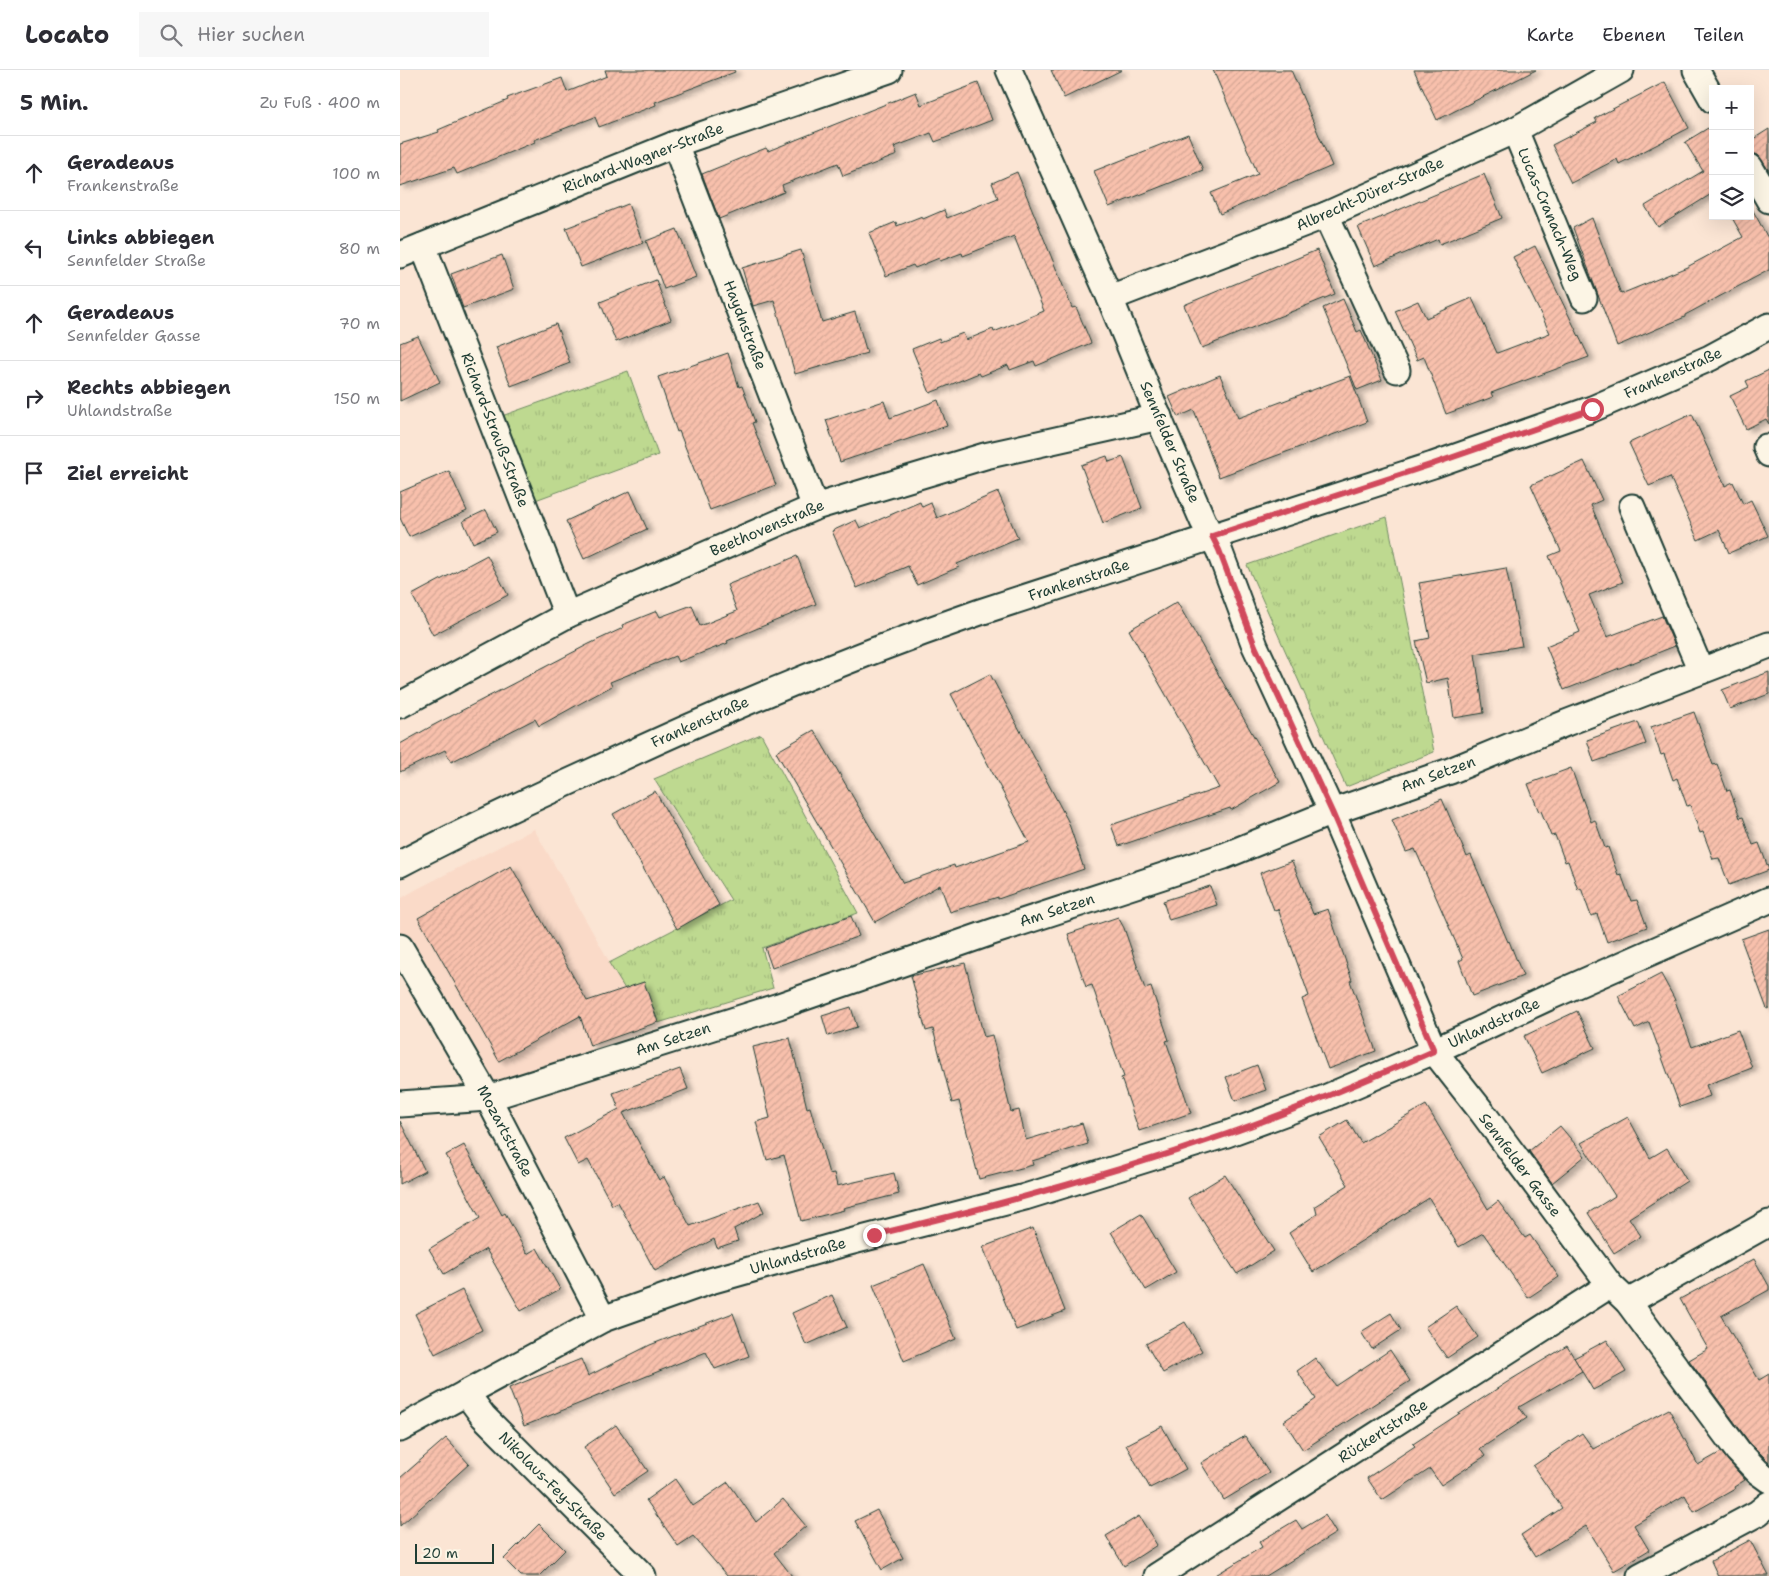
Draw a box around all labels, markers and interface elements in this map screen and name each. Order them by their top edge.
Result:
search box [139,12,489,57]
text: Locato [25,19,109,51]
icon: search [157,21,185,49]
text: Hier suchen [197,22,305,47]
text: Karte [1527,23,1574,47]
text: Ebenen [1602,23,1666,47]
text: Teilen [1694,23,1744,47]
map controls [1709,85,1754,220]
button: + [1709,85,1754,130]
text: 5 Min. [20,89,89,117]
text: Zu Fuß · 400 m [260,92,380,113]
street label: Richard-Wagner-Straße [560,118,726,198]
button: − [1709,130,1754,175]
street label: Lucas-Cranach-Weg [1513,145,1587,283]
text: Geradeaus [67,150,174,175]
street label: Albrecht-Dürer-Straße [1293,152,1447,236]
icon: ahead [20,159,48,187]
text: 100 m [332,163,380,184]
text: Frankenstraße [67,175,179,196]
button: layers [1709,175,1754,220]
text: Links abbiegen [67,225,214,250]
icon: left [20,234,48,262]
text: 80 m [339,238,380,259]
text: Sennfelder Straße [67,250,206,271]
street label: Haydnstraße [719,277,771,373]
text: Geradeaus [67,300,174,325]
icon: ahead [20,309,48,337]
text: 70 m [339,313,380,334]
text: Sennfelder Gasse [67,325,201,346]
street label: Frankenstraße [1621,342,1725,404]
street label: Richard-Strauß-Straße [456,350,534,510]
text: Rechts abbiegen [67,375,231,400]
street label: Sennfelder Straße [1135,378,1205,506]
icon: right [20,384,48,412]
text: 150 m [333,388,380,409]
route start [1581,398,1604,421]
text: Uhlandstraße [67,400,172,421]
icon: arrive [20,459,48,487]
text: Ziel erreicht [67,461,188,486]
street label: Beethovenstraße [707,495,827,561]
street label: Frankenstraße [1026,554,1132,606]
street label: Frankenstraße [648,691,752,753]
street label: Am Setzen [1398,751,1478,797]
street label: Am Setzen [1017,888,1097,932]
street label: Uhlandstraße [1445,993,1543,1053]
street label: Am Setzen [633,1017,713,1061]
street label: Mozartstraße [472,1082,538,1180]
street label: Sennfelder Gasse [1474,1109,1566,1221]
route end [863,1224,886,1247]
street label: Uhlandstraße [748,1233,848,1279]
street label: Rückertstraße [1334,1395,1432,1467]
street label: Nikolaus-Fey-Straße [494,1427,612,1545]
scale bar [415,1541,494,1564]
text: 20 m [422,1544,458,1562]

